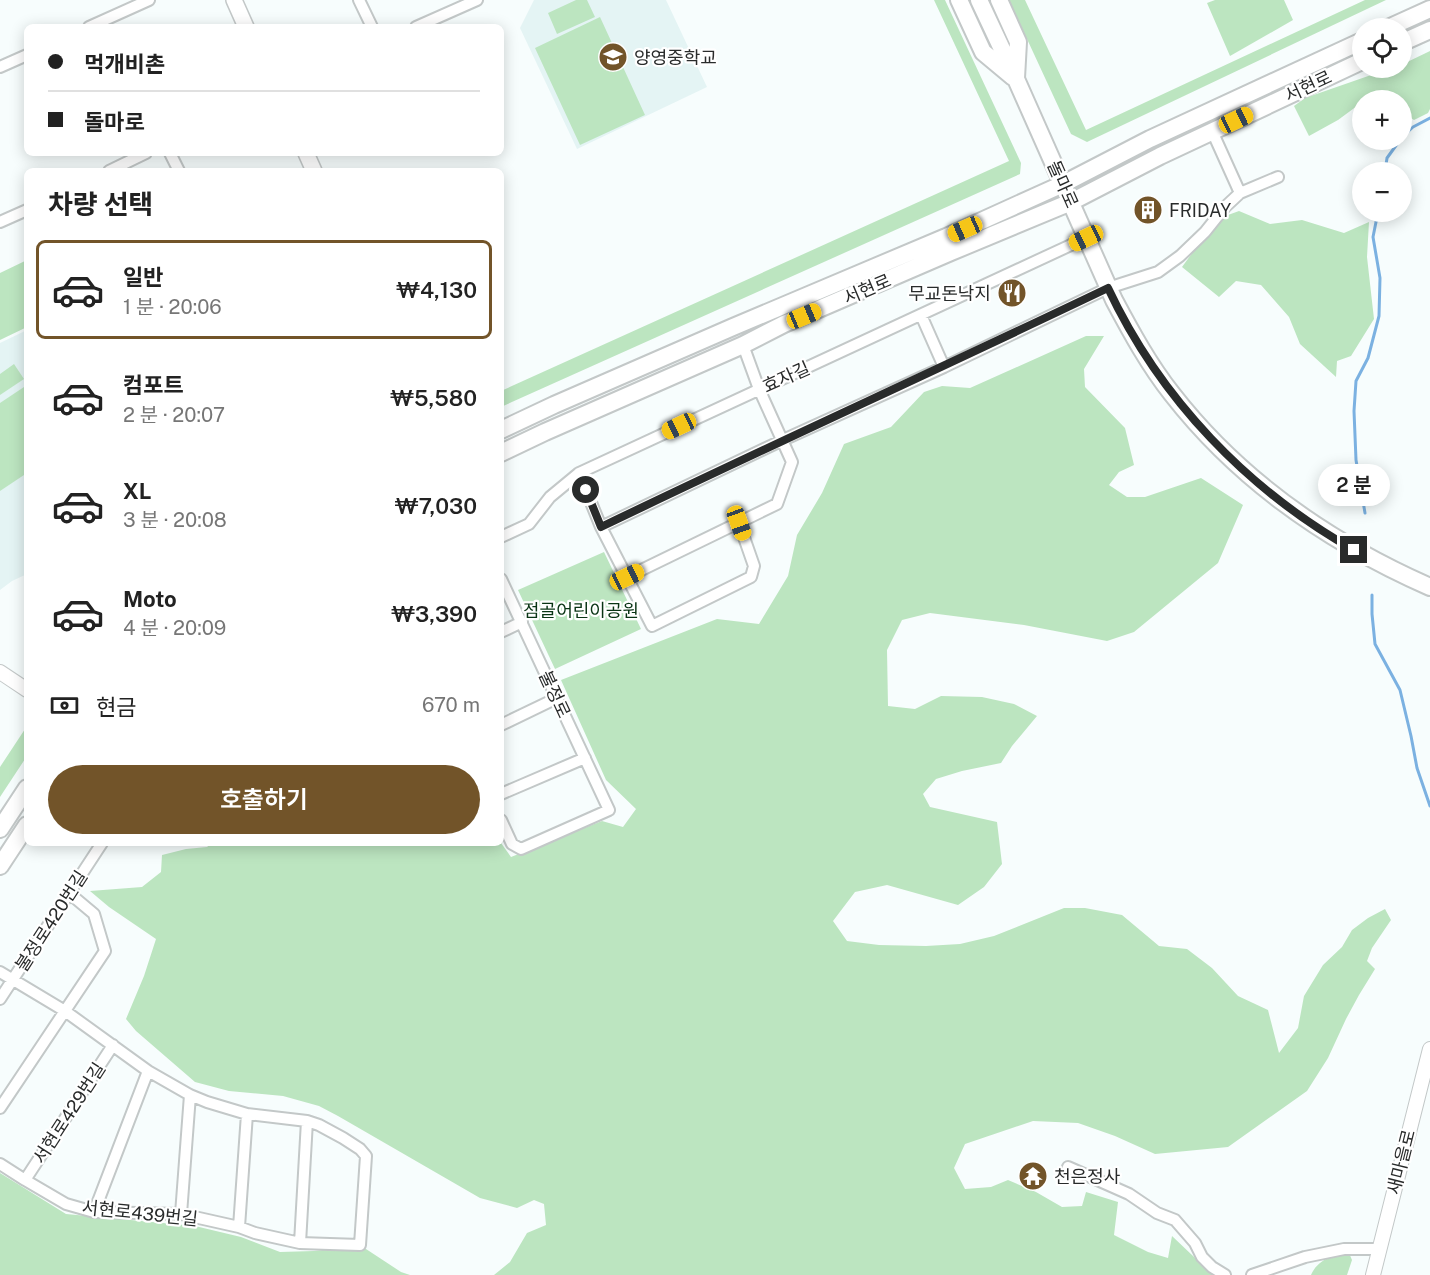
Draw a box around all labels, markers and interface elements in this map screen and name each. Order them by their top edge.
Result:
map controls [1352,18,1412,222]
button: locate [1352,18,1412,78]
school or university icon: 양영중학교 [597,41,629,73]
place label: 양영중학교 [634,47,717,68]
text: 먹개비촌 [84,51,165,77]
street label: 서현로 [1281,66,1335,106]
button: + [1352,90,1412,150]
car [1216,104,1256,136]
text: 돌마로 [84,109,145,135]
street label: 돌마로 [1043,157,1083,211]
button: − [1352,162,1412,222]
text: 차량 선택 [48,188,153,220]
building icon: FRIDAY [1132,194,1164,226]
place label: FRIDAY [1169,200,1231,221]
car [945,213,985,245]
car [1066,222,1106,254]
icon: car [51,263,105,317]
text: 일반 [123,264,163,290]
street label: 서현로 [840,270,894,308]
text: ₩4,130 [396,277,477,303]
restaurant icon: 무교돈낙지 [996,277,1028,309]
place label: 무교돈낙지 [908,283,991,304]
text: 1 분 · 20:06 [123,295,222,319]
car [784,301,824,331]
street label: 효자길 [759,357,813,397]
icon: car [51,371,105,425]
text: 컴포트 [123,372,184,398]
text: ₩5,580 [390,385,477,411]
text: 2 분 · 20:07 [123,403,225,427]
car [659,410,699,442]
callout: 2 분 [1318,463,1390,505]
text: 2 분 [1336,473,1372,497]
route start [572,476,599,503]
text: XL [123,478,151,504]
icon: car [51,479,105,533]
text: ₩7,030 [395,493,477,519]
car [724,503,754,543]
text: 3 분 · 20:08 [123,508,227,532]
route end [1340,536,1367,563]
car [607,561,647,593]
text: Moto [123,586,177,612]
icon: car [51,587,105,641]
park label: 점골어린이공원 [523,600,639,621]
text: ₩3,390 [391,601,477,627]
text: 4 분 · 20:09 [123,616,226,640]
street label: 불정로 [535,667,575,721]
icon: cash [48,689,81,722]
text: 670 m [422,693,480,717]
text: 현금 [96,694,136,720]
button: 호출하기 [48,765,480,834]
street label: 불정로420번길 [11,867,91,975]
street label: 서현로429번길 [29,1059,109,1167]
street label: 새마을로 [1383,1127,1419,1197]
temple icon: 천은정사 [1017,1160,1049,1192]
place label: 천은정사 [1054,1166,1121,1187]
street label: 서현로439번길 [81,1196,199,1230]

